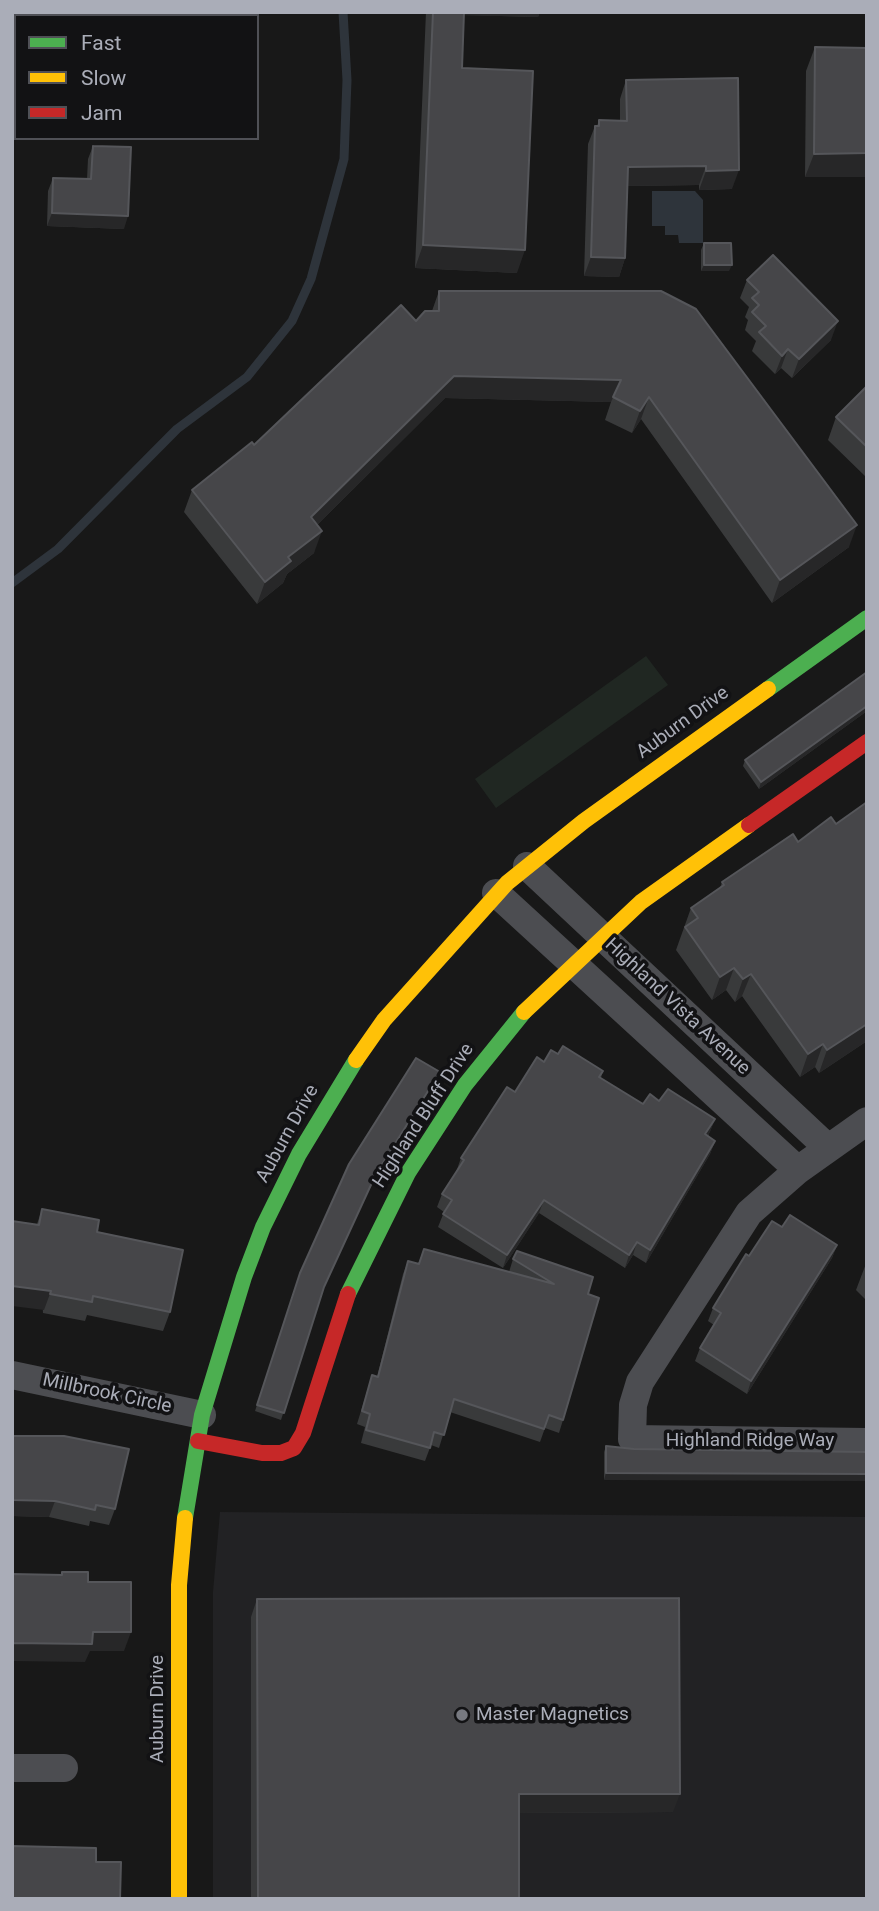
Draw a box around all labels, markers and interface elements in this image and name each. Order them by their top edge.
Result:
legend [14,14,259,140]
text: Fast [81,31,121,55]
text: Slow [81,66,126,90]
text: Jam [81,101,122,125]
street label: Auburn Drive [633,682,733,764]
street label: Highland Vista Avenue [600,934,754,1080]
street label: Highland Bluff Drive [369,1039,479,1193]
street label: Auburn Drive [252,1081,324,1187]
street label: Millbrook Circle [40,1369,174,1419]
street label: Highland Ridge Way [666,1430,834,1452]
street label: Auburn Drive [147,1655,169,1763]
place label: Master Magnetics [476,1704,629,1726]
marker: Master Magnetics [454,1707,470,1723]

